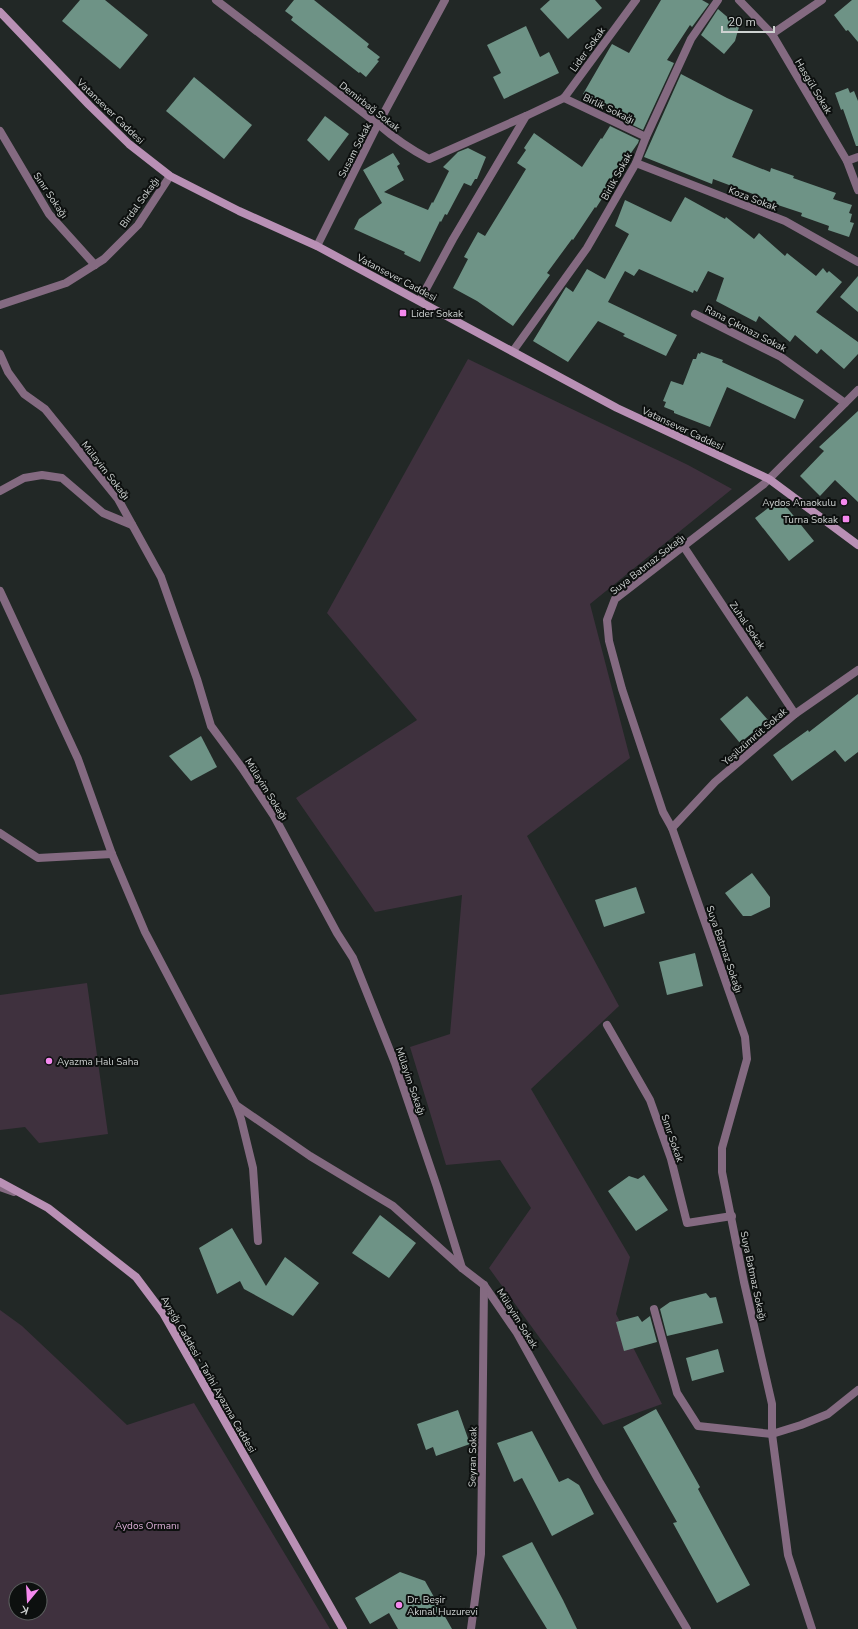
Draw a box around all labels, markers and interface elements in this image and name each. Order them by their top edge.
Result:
scale bar [722,8,774,34]
text: 20 m [728,14,756,30]
street label: Lider Sokak [567,24,609,75]
street label: Hasgül Sokak [791,56,836,117]
street label: Vatansever Caddesi [73,75,147,148]
street label: Demirbağ Sokak [336,79,404,136]
street label: Birlik Sokağı [580,90,637,127]
street label: Susam Sokak [335,120,375,180]
street label: Birlik Sokak [598,149,636,203]
street label: Sınır Sokağı [30,170,71,221]
street label: Birdal Sokağı [117,174,163,231]
street label: Koza Sokak [726,183,780,215]
street label: Vatansever Caddesi [353,250,439,305]
street label: Rana Çıkmazı Sokak [702,302,790,356]
place label: Lider Sokak [411,307,464,321]
marker: Lider Sokak [398,308,408,318]
street label: Vatansever Caddesi [639,403,726,454]
street label: Mülayim Sokağı [78,438,133,503]
place label: Aydos Anaokulu [762,496,836,510]
marker: Aydos Anaokulu [839,497,849,507]
place label: Turna Sokak [783,513,839,527]
marker: Turna Sokak [841,514,851,524]
street label: Suya Batmaz Sokağı [607,531,688,598]
street label: Zuhal Sokak [726,599,769,653]
street label: Yeşilzümrüt Sokak [719,704,791,769]
street label: Mülayim Sokağı [241,756,291,823]
street label: Suya Batmaz Sokağı [703,904,746,995]
street label: Mülayim Sokağı [392,1045,428,1117]
place label: Ayazma Halı Saha [57,1055,139,1069]
marker: Ayazma Halı Saha [44,1056,54,1066]
street label: Sınır Sokak [657,1113,687,1165]
street label: Suya Batmaz Sokağı [737,1230,769,1322]
street label: Mülayim Sokak [493,1286,542,1352]
street label: Ayışığı Caddesi - Tarihi Ayazma Caddesi [157,1293,259,1456]
street label: Seyran Sokak [465,1426,481,1487]
park label: Aydos Ormanı [115,1519,179,1533]
north arrow [8,1581,48,1621]
place label: Dr. Beşir Akınal Huzurevi [407,1593,478,1619]
marker: Dr. Beşir Akınal Huzurevi [394,1600,404,1610]
text: K [19,1602,31,1618]

